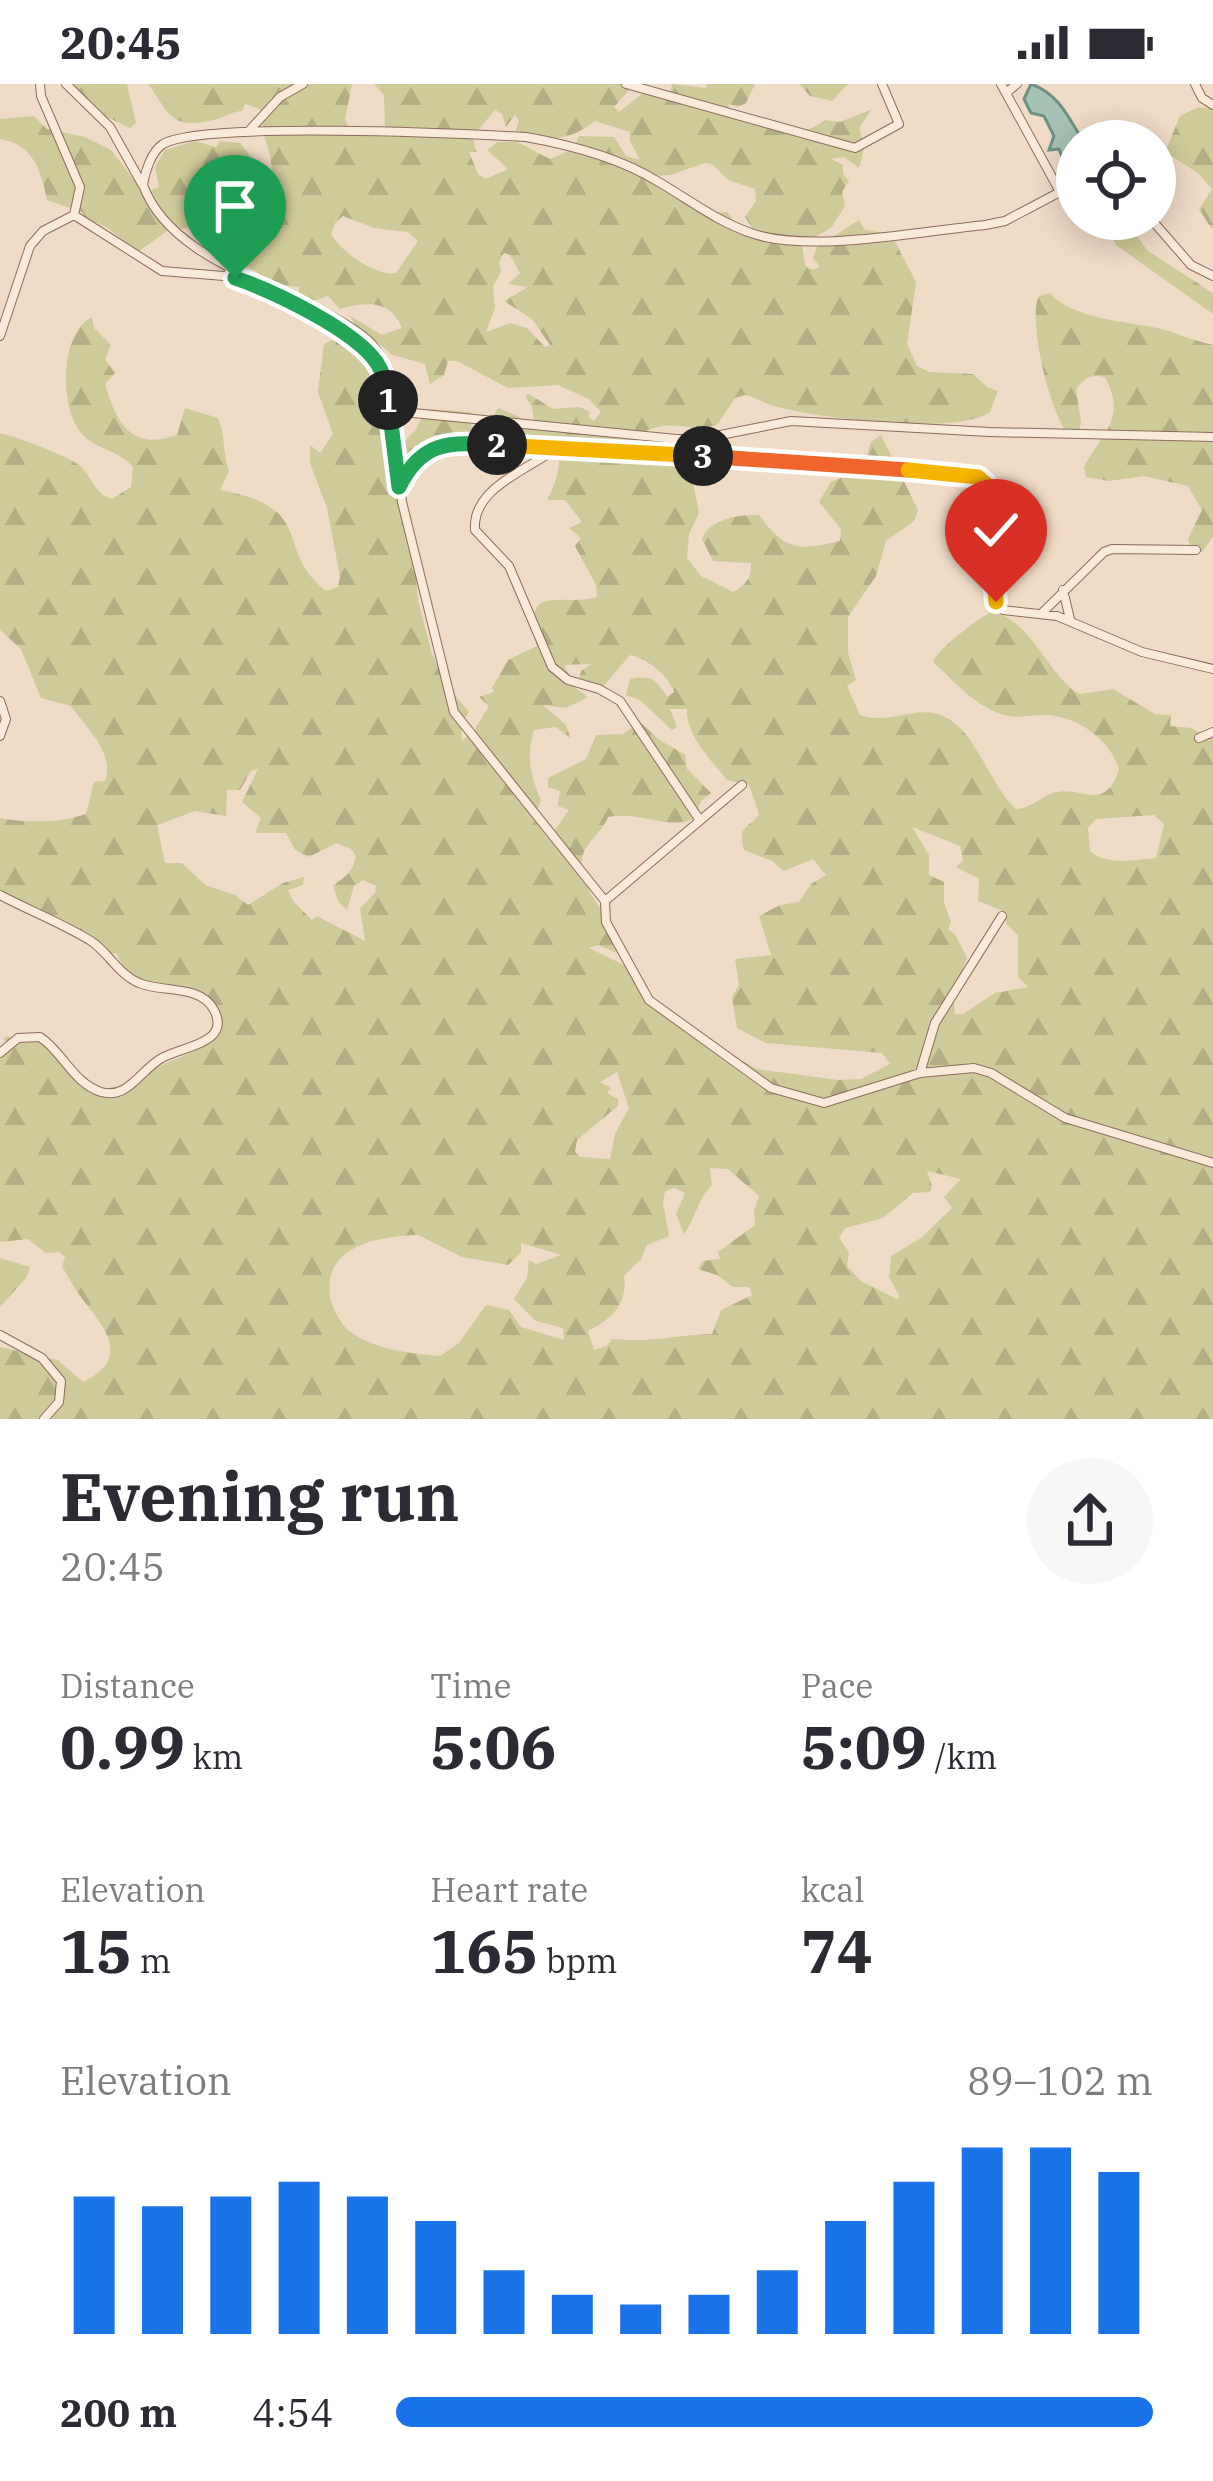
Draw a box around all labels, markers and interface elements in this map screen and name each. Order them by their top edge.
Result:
text: 20:45 [60,13,182,71]
map controls [1056,120,1176,240]
button: locate [1056,120,1176,240]
pin [184,155,286,278]
icon: arrive [202,173,268,239]
pin: 1 [358,370,418,430]
text: 1 [378,378,398,421]
pin: 2 [467,415,527,475]
text: 2 [487,423,507,466]
pin: 3 [673,426,733,486]
text: 3 [693,434,713,477]
pin [945,479,1047,602]
icon: check [963,497,1029,563]
text: Evening run [60,1453,459,1539]
button: share [1027,1458,1153,1584]
text: 20:45 [60,1541,165,1592]
text: Distance [60,1664,195,1707]
text: Time [430,1664,511,1707]
text: Pace [801,1664,873,1707]
text: 0.99 [60,1707,185,1786]
text: 5:06 [430,1707,557,1786]
text: 5:09 [801,1707,927,1786]
text: km [185,1735,243,1778]
text: /km [927,1735,997,1778]
text: Elevation [60,1868,205,1911]
text: Heart rate [430,1868,588,1911]
text: kcal [801,1868,864,1911]
text: 15 [60,1911,132,1990]
text: 165 [430,1911,538,1990]
text: 74 [801,1911,873,1990]
text: m [132,1939,171,1982]
text: bpm [538,1939,617,1982]
text: Elevation [60,2055,232,2106]
text: 89–102 m [967,2055,1153,2106]
text: 200 m [60,2387,177,2438]
text: 4:54 [252,2387,333,2438]

